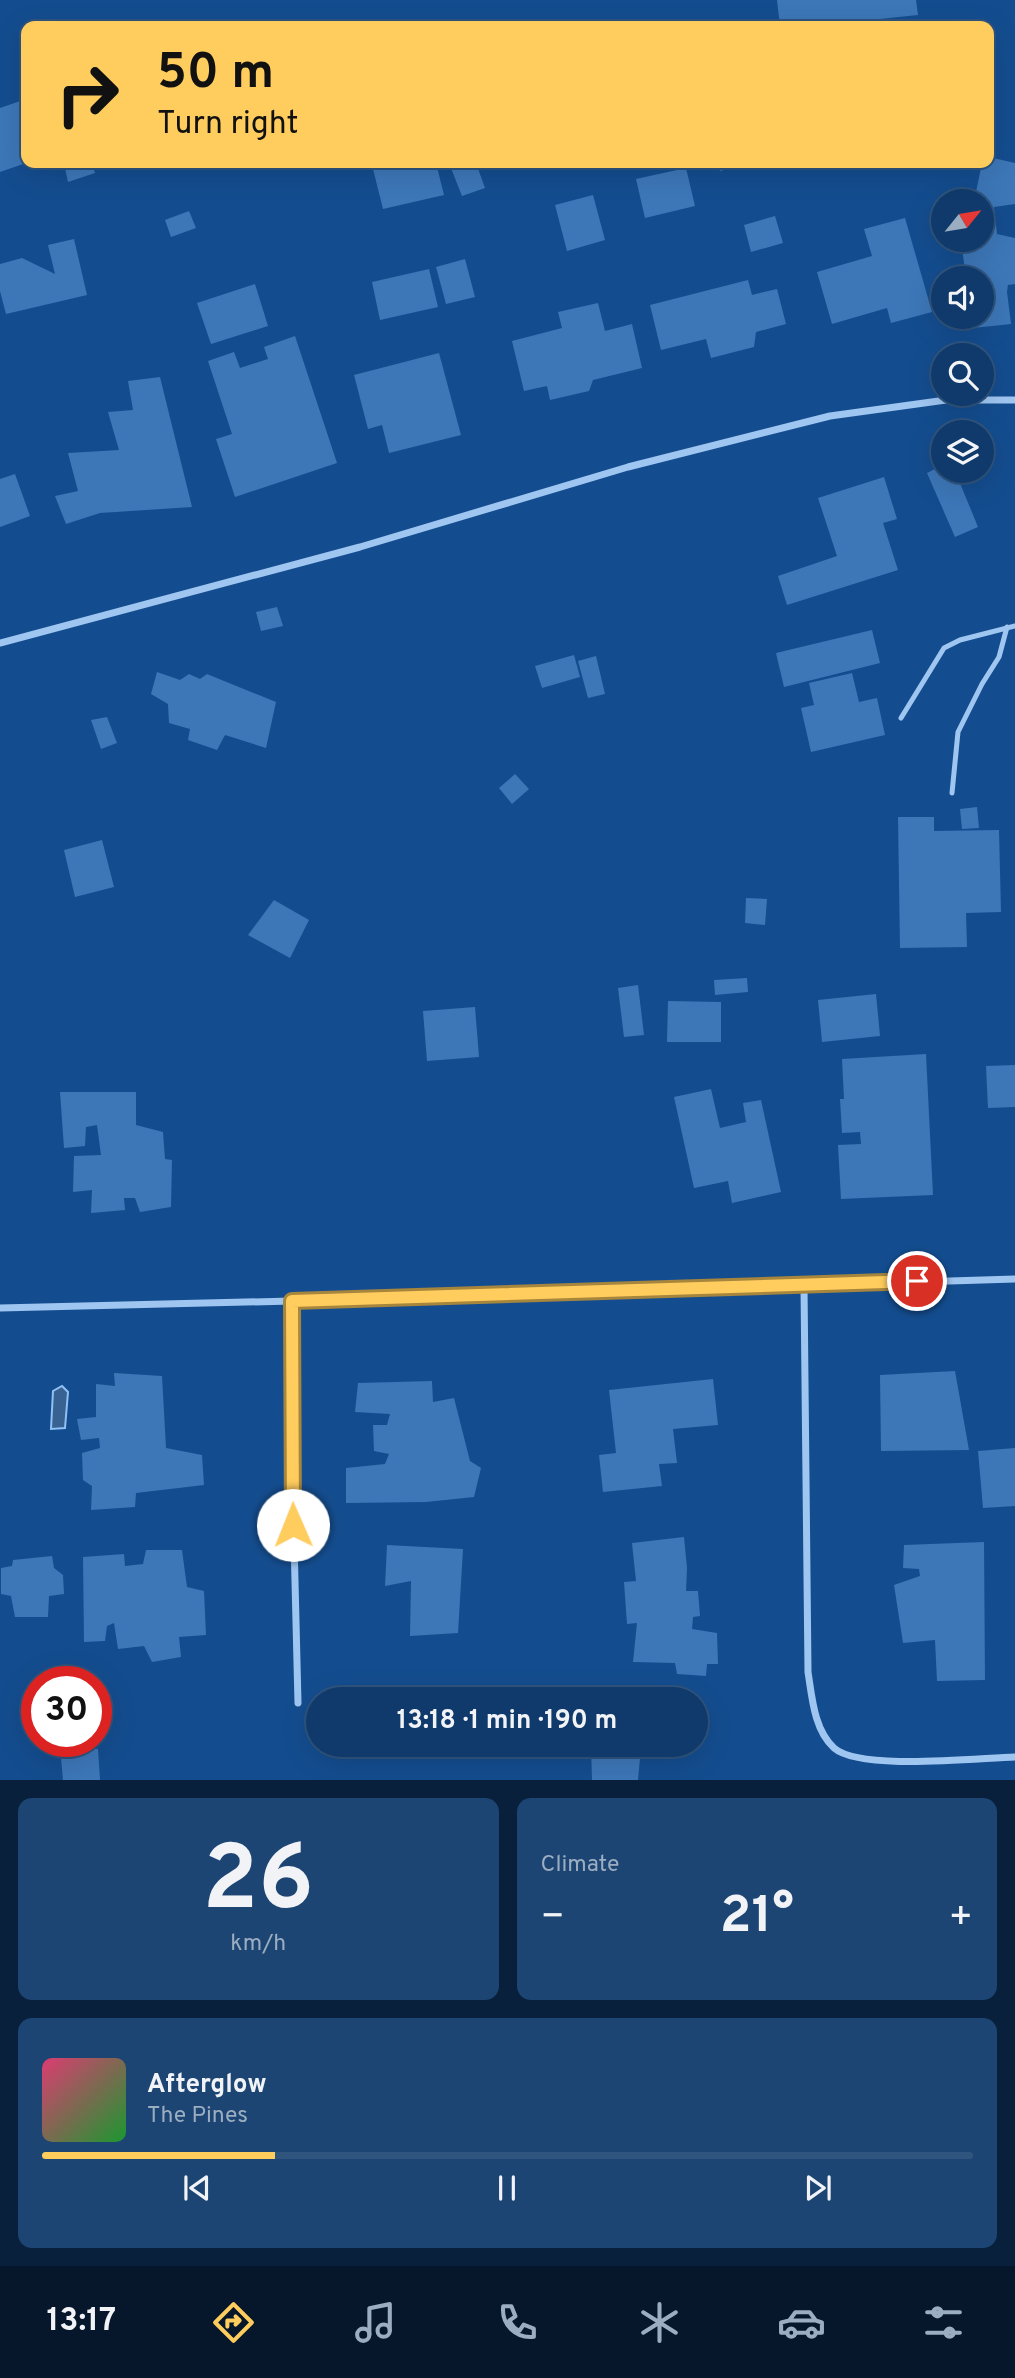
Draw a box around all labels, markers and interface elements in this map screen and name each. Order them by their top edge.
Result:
text: 50 m [157,44,274,106]
icon: right [42,49,133,140]
text: Turn right [157,105,299,145]
north arrow [931,189,994,252]
map controls [931,189,994,483]
button: sound [931,266,994,329]
button: search [931,343,994,406]
button: layers [931,420,994,483]
pin [887,1251,947,1311]
icon: arrive [898,1262,936,1300]
position arrow [256,1488,330,1562]
speed limit sign: 30 [21,1666,112,1757]
text: 13:18 · 1 min · 190 m [397,1705,617,1738]
text: 26 [202,1827,314,1942]
text: Climate [541,1851,619,1880]
text: 21° [720,1885,794,1951]
text: − [541,1894,565,1943]
text: + [948,1894,973,1943]
text: km/h [230,1930,286,1959]
text: Afterglow [147,2069,267,2102]
text: The Pines [147,2102,248,2131]
icon: previous [178,2169,216,2207]
icon: pause [488,2169,526,2207]
icon: next [799,2169,837,2207]
icon: directions [209,2298,258,2347]
icon: music [351,2298,400,2347]
icon: phone [493,2298,542,2347]
icon: climate [635,2298,684,2347]
icon: car [777,2298,826,2347]
icon: filters [919,2298,968,2347]
text: 13:17 [47,2302,116,2342]

